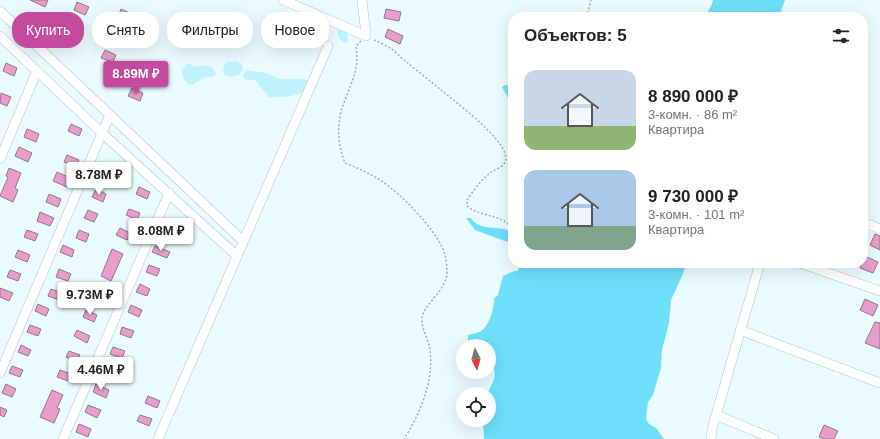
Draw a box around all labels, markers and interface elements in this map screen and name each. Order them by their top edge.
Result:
chip: Купить [12,12,84,48]
chip: Снять [92,12,159,48]
chip: Фильтры [167,12,253,48]
chip: Новое [261,12,329,48]
icon: filters [830,25,852,47]
text: Объектов: 5 [524,26,627,45]
pin: 8.89M ₽ [99,61,173,95]
text: 8.89M ₽ [112,66,160,81]
icon: home [556,86,604,134]
text: 8 890 000 ₽ [648,87,738,106]
text: 3-комн. · 86 m² [648,107,737,122]
text: Квартира [648,122,704,137]
pin: 8.78M ₽ [62,162,136,196]
text: 8.78M ₽ [75,167,123,182]
icon: home [556,186,604,234]
text: 9 730 000 ₽ [648,187,738,206]
text: 3-комн. · 101 m² [648,207,744,222]
pin: 8.08M ₽ [124,218,198,252]
text: Квартира [648,222,704,237]
text: 8.08M ₽ [137,223,185,238]
pin: 9.73M ₽ [53,282,127,316]
text: 9.73M ₽ [66,287,114,302]
north arrow [456,339,496,379]
map controls [456,339,496,427]
pin: 4.46M ₽ [64,357,138,391]
text: 4.46M ₽ [77,362,125,377]
button: locate [456,387,496,427]

